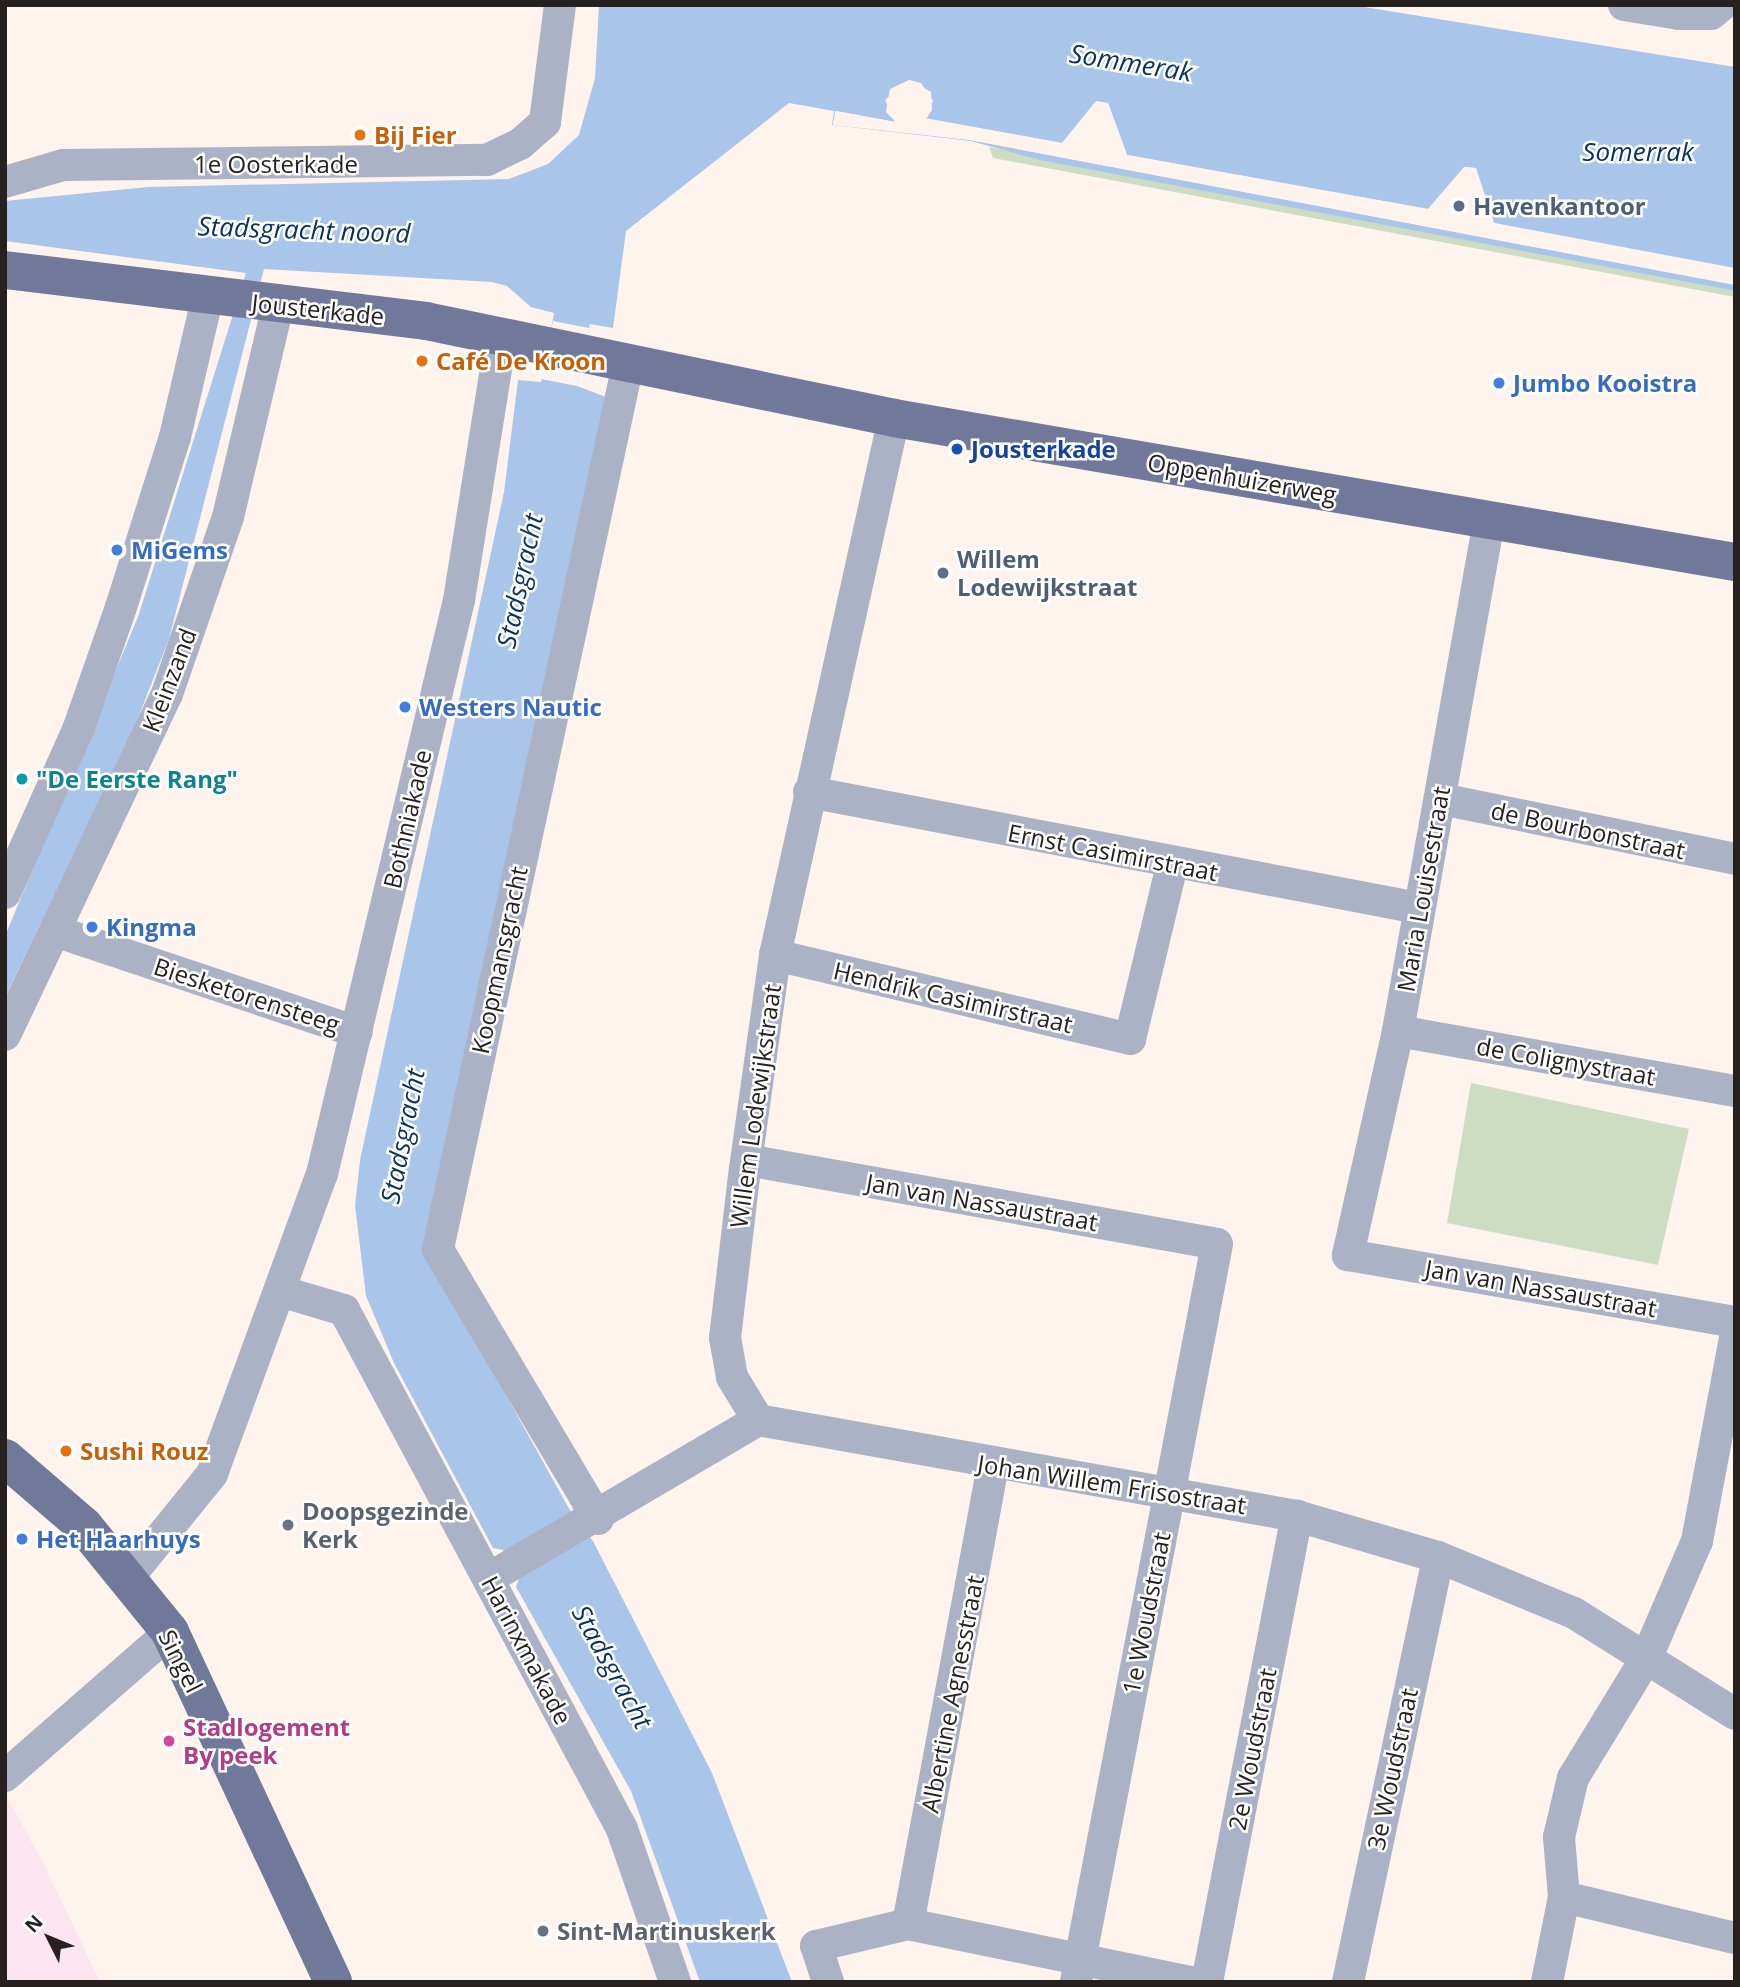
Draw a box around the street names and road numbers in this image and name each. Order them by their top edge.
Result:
street label: 1e Oosterkade [194,150,358,178]
street label: Jousterkade [250,288,386,330]
street label: Oppenhuizerweg [1145,447,1339,509]
street label: Kleinzand [136,624,202,736]
street label: Bothniakade [377,747,437,891]
street label: Maria Louisestraat [1391,784,1455,994]
street label: de Bourbonstraat [1488,795,1688,865]
street label: Ernst Casimirstraat [1006,818,1220,886]
street label: Koopmansgracht [465,864,533,1056]
street label: Biesketorensteeg [151,951,343,1039]
street label: Hendrik Casimirstraat [831,955,1075,1039]
street label: Willem Lodewijkstraat [724,982,786,1230]
street label: de Colignystraat [1474,1031,1658,1091]
street label: Jan van Nassaustraat [864,1167,1100,1237]
street label: Jan van Nassaustraat [1423,1253,1659,1323]
street label: Johan Willem Frisostraat [976,1449,1248,1519]
street label: 1e Woudstraat [1116,1530,1176,1696]
street label: Harinxmakade [476,1571,578,1729]
street label: Albertine Agnesstraat [915,1573,989,1815]
street label: Singel [153,1625,209,1697]
street label: 2e Woudstraat [1222,1666,1282,1832]
street label: 3e Woudstraat [1361,1686,1423,1852]

